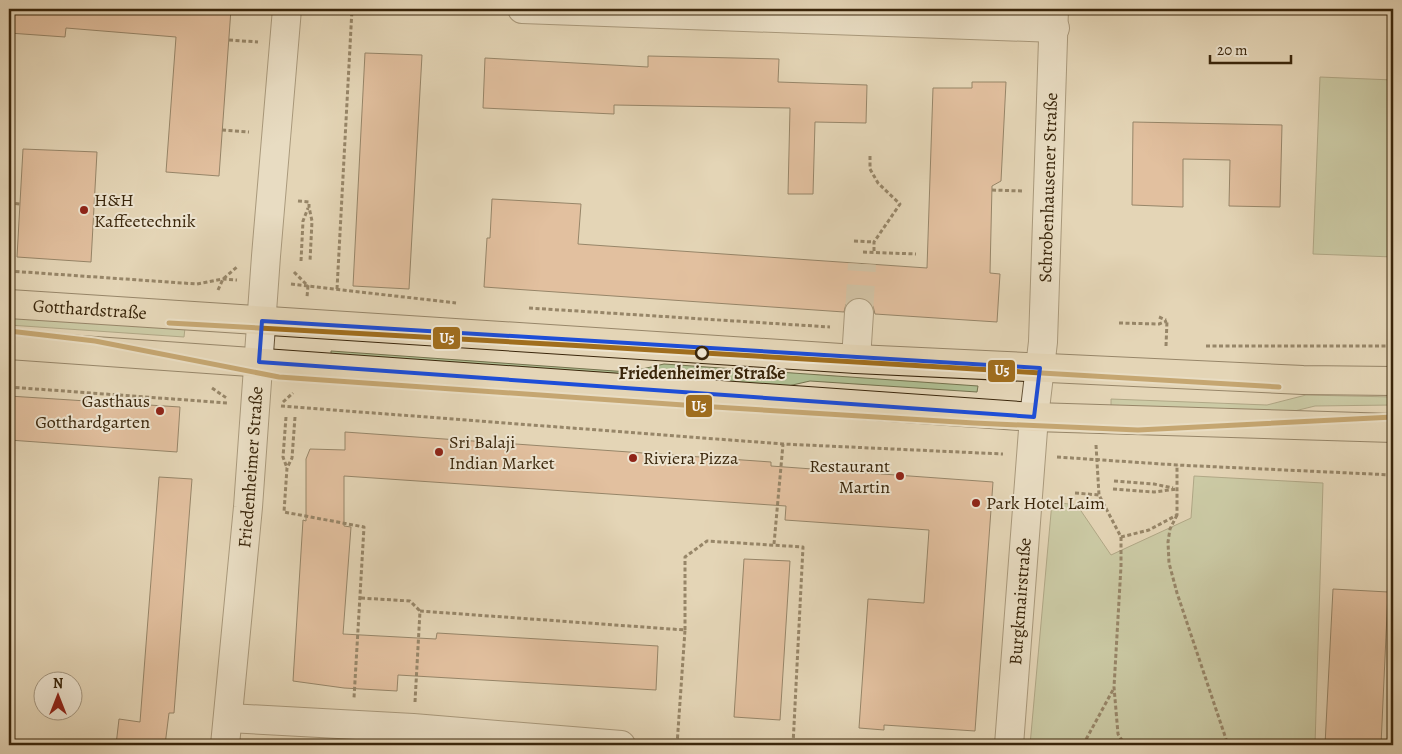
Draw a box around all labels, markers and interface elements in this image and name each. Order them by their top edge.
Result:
scale bar [1210,32,1291,64]
text: 20 m [1217,40,1248,60]
street label: Schrobenhausener Straße [1033,92,1063,283]
place label: H&H Kaffeetechnik [94,188,196,233]
marker: H&H Kaffeetechnik [78,204,90,216]
street label: Gotthardstraße [32,294,147,325]
line badge: U5 [432,326,461,350]
text: U5 [439,329,455,348]
marker: Friedenheimer Straße [695,346,709,360]
line badge: U5 [987,359,1016,383]
place label: Friedenheimer Straße [619,361,785,385]
text: U5 [994,361,1010,380]
street label: Friedenheimer Straße [232,385,269,549]
place label: Gasthaus Gotthardgarten [35,389,150,434]
line badge: U5 [685,394,713,418]
text: U5 [691,397,707,416]
marker: Gasthaus Gotthardgarten [154,405,166,417]
place label: Sri Balaji Indian Market [449,430,555,475]
marker: Sri Balaji Indian Market [433,446,445,458]
place label: Riviera Pizza [643,446,739,470]
marker: Riviera Pizza [627,452,639,464]
place label: Restaurant Martin [809,454,890,499]
marker: Restaurant Martin [894,470,906,482]
place label: Park Hotel Laim [986,491,1105,515]
marker: Park Hotel Laim [970,497,982,509]
street label: Burgkmairstraße [1003,537,1037,666]
north arrow [32,672,82,722]
text: N [53,674,63,693]

